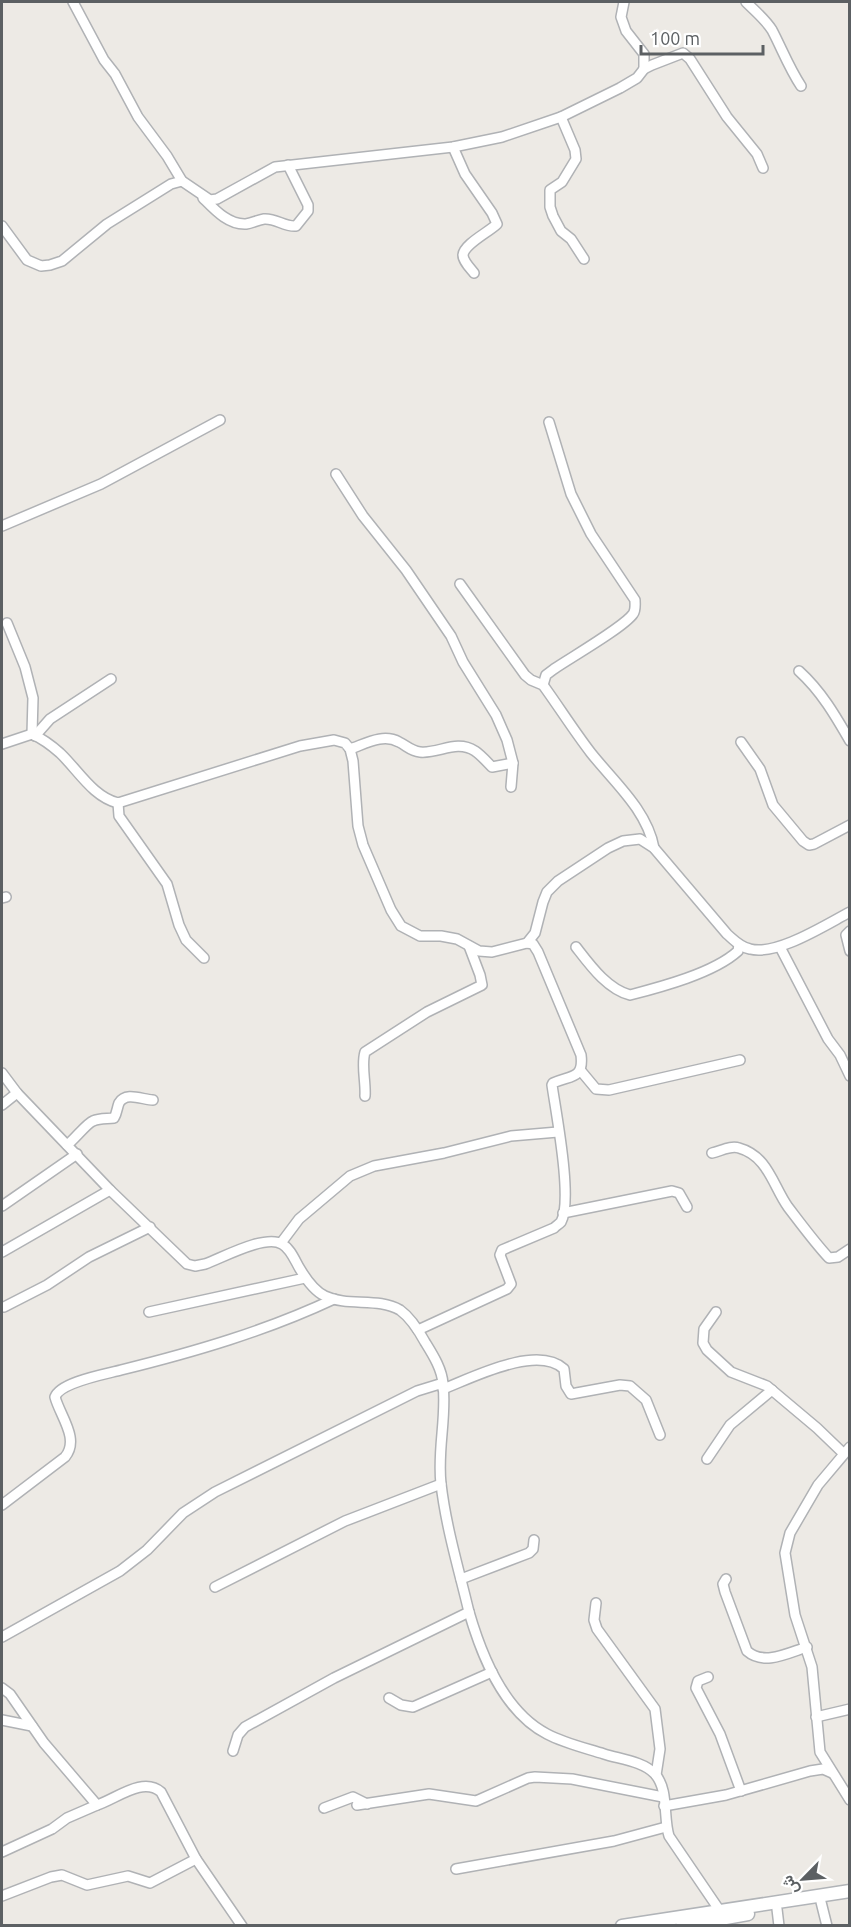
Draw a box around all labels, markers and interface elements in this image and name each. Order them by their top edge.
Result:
scale bar [641,18,762,56]
text: 100 m [650,28,700,48]
north arrow [773,1849,833,1909]
text: ش [777,1872,803,1898]

